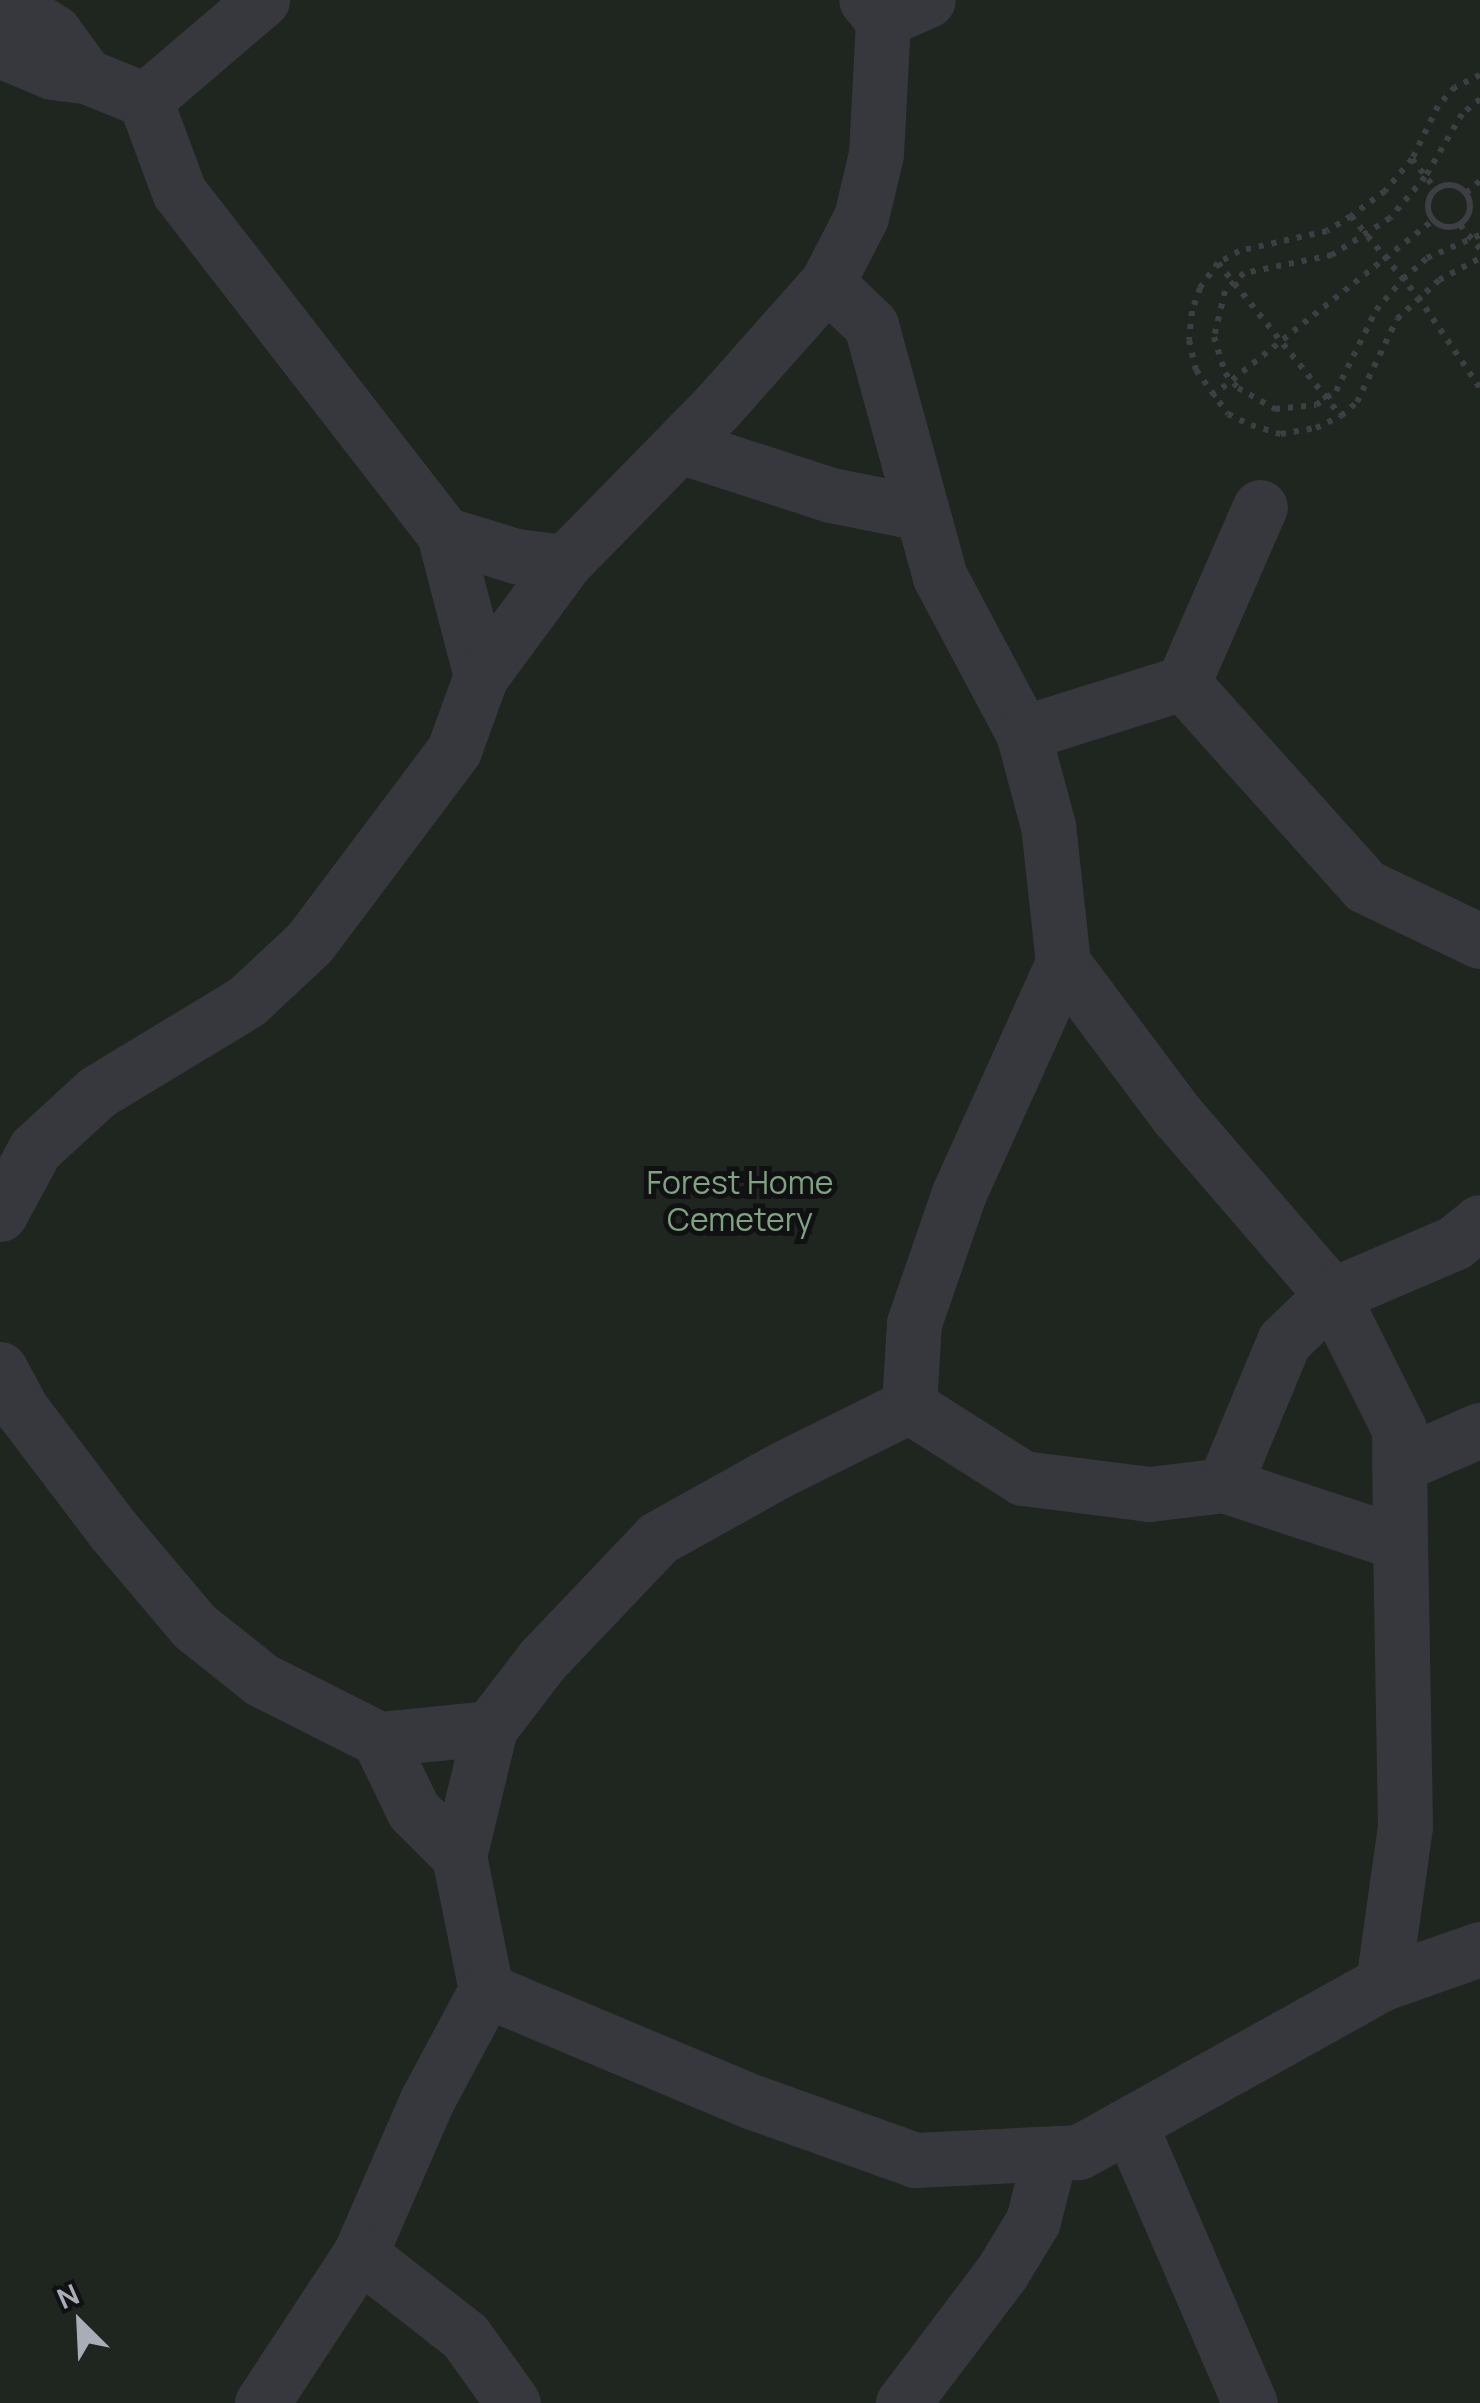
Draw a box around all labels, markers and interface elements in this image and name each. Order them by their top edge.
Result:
park label: Forest Home Cemetery [646,1164,834,1239]
north arrow [30,2273,130,2373]
text: N [51,2274,85,2317]

